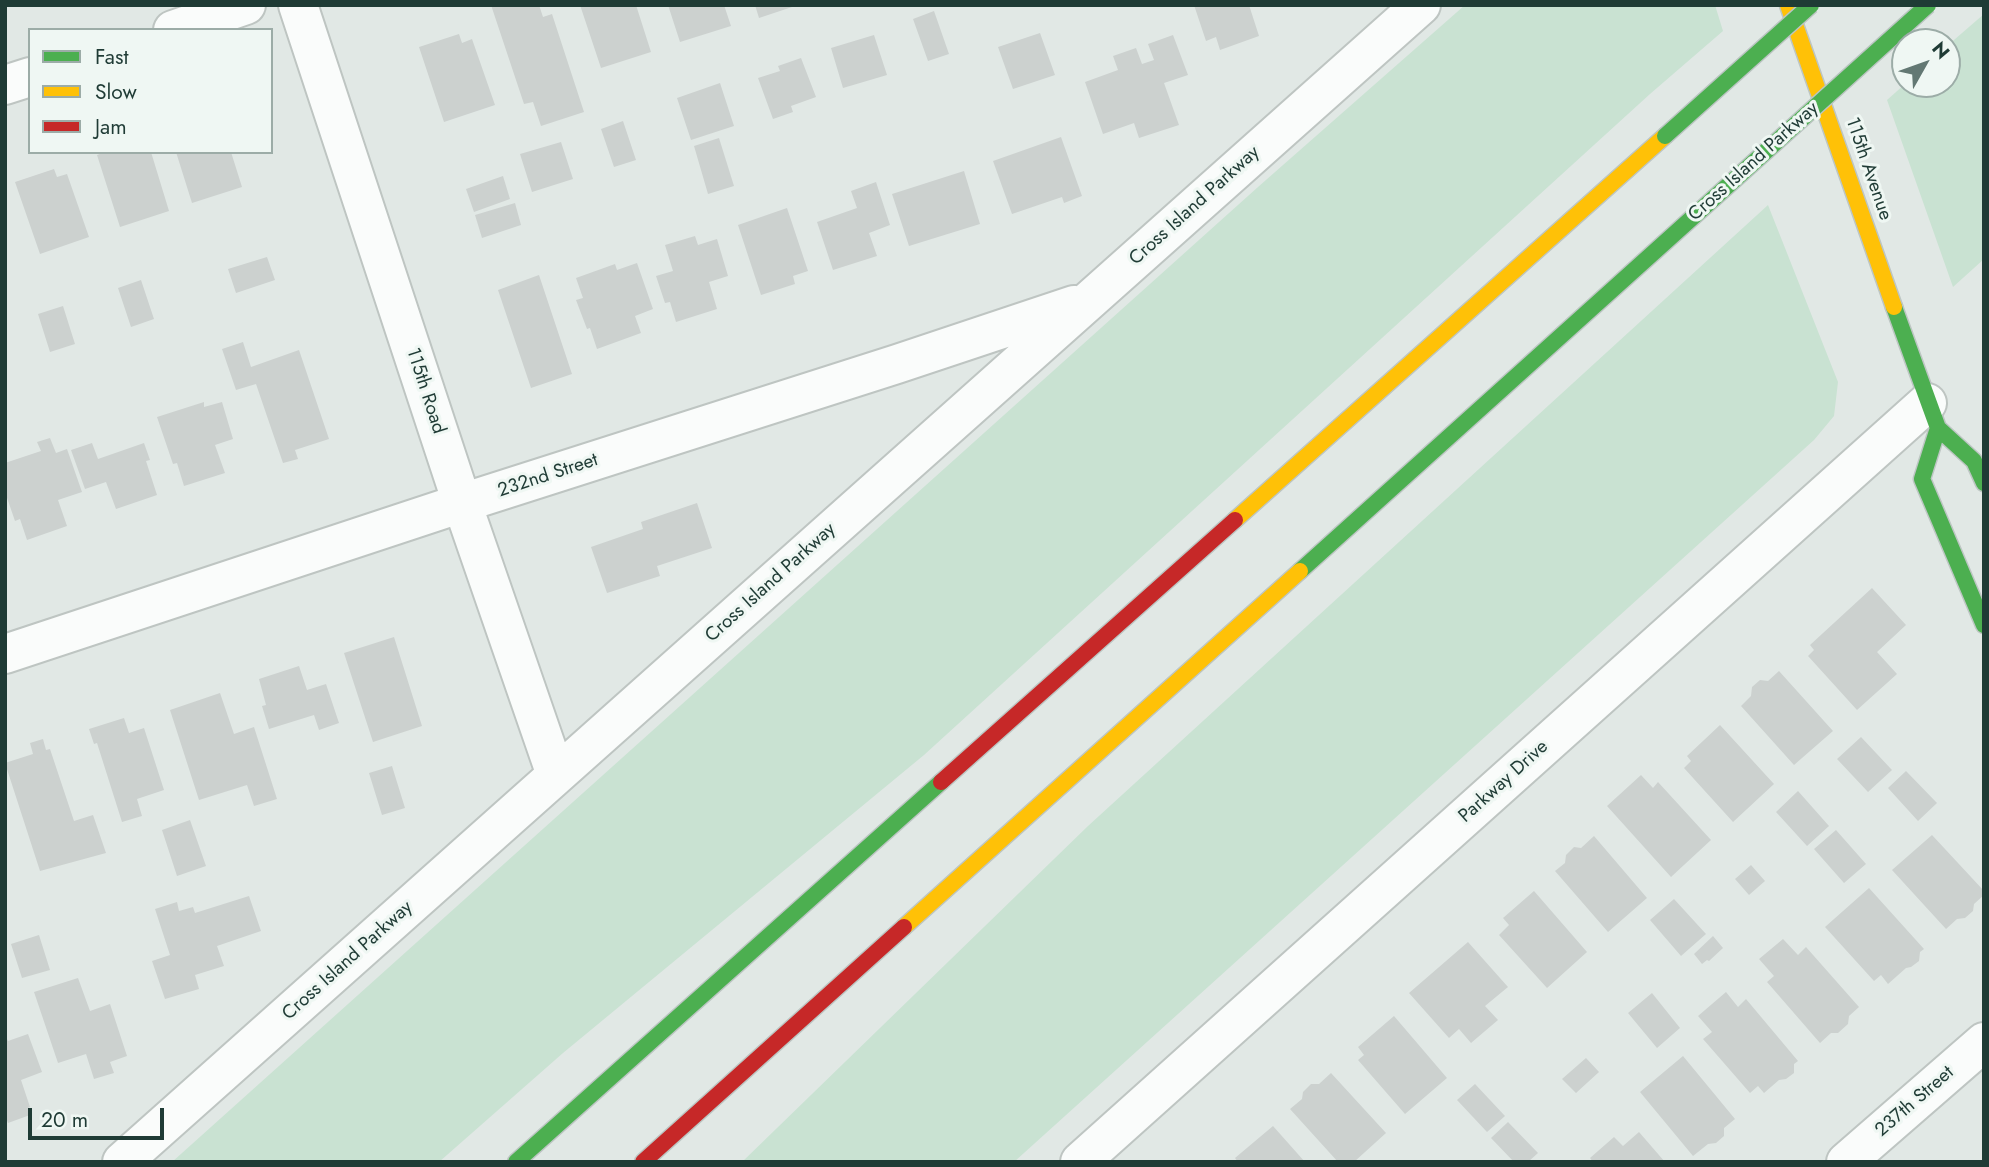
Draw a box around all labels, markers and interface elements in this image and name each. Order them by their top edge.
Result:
legend [28,28,273,154]
north arrow [1891,28,1961,98]
text: N [1926,36,1956,65]
text: Fast [95,42,128,72]
text: Slow [95,77,137,107]
street label: Cross Island Parkway [1684,98,1824,226]
text: Jam [95,112,127,142]
street label: 115th Avenue [1840,115,1896,223]
street label: Cross Island Parkway [1125,142,1265,270]
street label: 115th Road [400,345,450,437]
street label: 232nd Street [495,449,601,503]
street label: Cross Island Parkway [701,519,841,647]
street label: Parkway Drive [1455,736,1553,828]
street label: Cross Island Parkway [278,897,418,1025]
street label: 237th Street [1871,1062,1959,1142]
scale bar [32,1094,168,1138]
text: 20 m [41,1105,88,1135]

